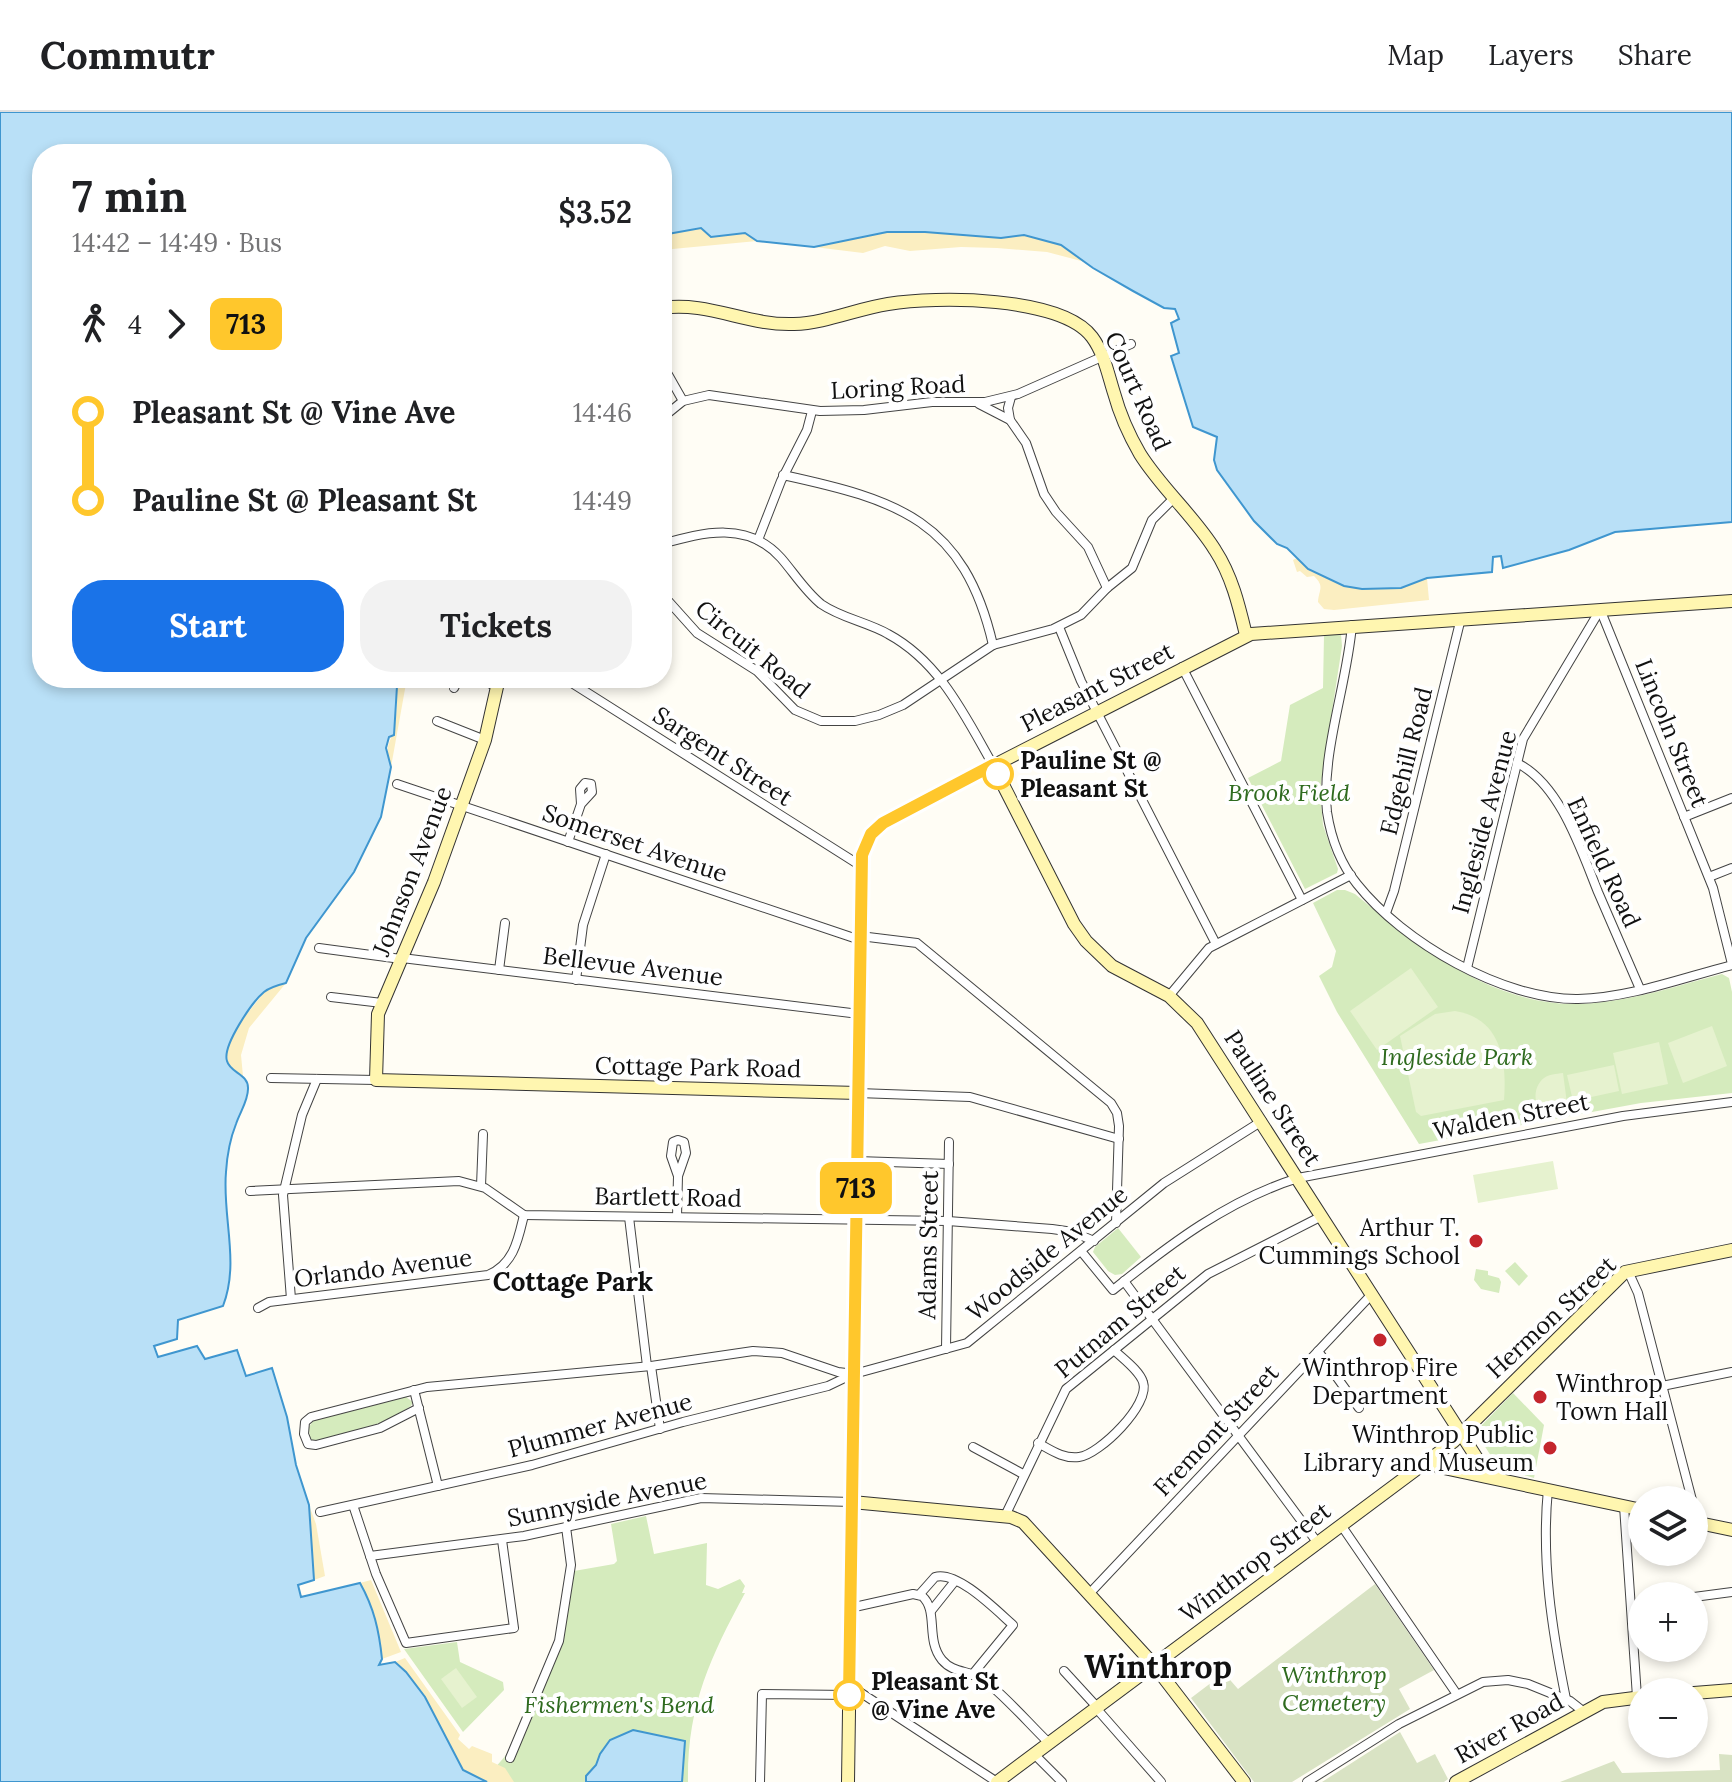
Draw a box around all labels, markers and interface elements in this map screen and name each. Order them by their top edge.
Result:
text: Commutr [40,31,215,79]
text: Map [1387,37,1444,73]
text: Layers [1488,37,1574,73]
text: Share [1618,37,1692,73]
text: 7 min [72,168,187,224]
text: $3.52 [558,193,632,231]
text: 14:42 – 14:49 · Bus [72,226,282,259]
icon: walk [72,302,116,346]
icon: forward [154,302,198,346]
text: 713 [226,306,266,342]
text: 4 [128,308,142,341]
street label: Court Road [1098,327,1178,455]
street label: Loring Road [830,368,966,406]
text: Pleasant St @ Vine Ave [132,393,455,431]
text: 14:46 [573,396,632,429]
text: Pauline St @ Pleasant St [132,481,477,519]
text: 14:49 [573,484,632,517]
button: Start [72,580,344,672]
button: Tickets [360,580,632,672]
street label: Circuit Road [689,593,817,705]
street label: Pleasant Street [1015,635,1179,739]
street label: Lincoln Street [1628,654,1716,812]
street label: Edgehill Road [1373,684,1439,838]
street label: Sargent Street [647,699,799,813]
street label: Ingleside Avenue [1445,727,1523,917]
place label: Pauline St @ Pleasant St [1020,745,1162,804]
marker: Pauline St @ Pleasant St [983,759,1013,789]
park label: Brook Field [1228,777,1351,808]
street label: Johnson Avenue [365,782,459,961]
street label: Enfield Road [1560,792,1648,932]
street label: Somerset Avenue [538,797,732,889]
street label: Bellevue Avenue [541,940,725,992]
street label: Pauline Street [1217,1024,1329,1173]
park label: Ingleside Park [1381,1041,1533,1072]
street label: Cottage Park Road [595,1050,801,1084]
street label: Walden Street [1430,1086,1592,1146]
line badge: 713 [810,1162,902,1214]
text: 713 [836,1170,876,1206]
street label: Adams Street [911,1170,945,1321]
street label: Woodside Avenue [960,1179,1134,1327]
street label: Bartlett Road [594,1180,742,1214]
place label: Arthur T. Cummings School [1259,1212,1460,1271]
marker: Arthur T. Cummings School [1467,1232,1485,1250]
street label: Orlando Avenue [292,1242,474,1294]
street label: Hermon Street [1480,1249,1623,1385]
street label: Putnam Street [1048,1257,1192,1385]
district label: Cottage Park [493,1265,653,1298]
marker: Winthrop Fire Department [1371,1331,1389,1349]
place label: Winthrop Fire Department [1302,1352,1458,1411]
street label: Fremont Street [1147,1357,1286,1503]
place label: Winthrop Town Hall [1556,1368,1668,1427]
street label: Plummer Avenue [505,1386,695,1464]
marker: Winthrop Town Hall [1531,1388,1549,1406]
place label: Winthrop Public Library and Museum [1303,1419,1534,1478]
marker: Winthrop Public Library and Museum [1541,1439,1559,1457]
street label: Sunnyside Avenue [505,1464,709,1534]
map controls [1628,1486,1708,1758]
button: layers [1628,1486,1708,1566]
street label: Winthrop Street [1173,1495,1337,1629]
button: + [1628,1582,1708,1662]
district label: Winthrop [1084,1646,1232,1687]
park label: Winthrop Cemetery [1281,1659,1387,1718]
place label: Pleasant St @ Vine Ave [871,1666,1000,1725]
button: − [1628,1678,1708,1758]
marker: Pleasant St @ Vine Ave [834,1680,864,1710]
street label: River Road [1449,1686,1569,1770]
park label: Fishermen's Bend [524,1689,715,1720]

